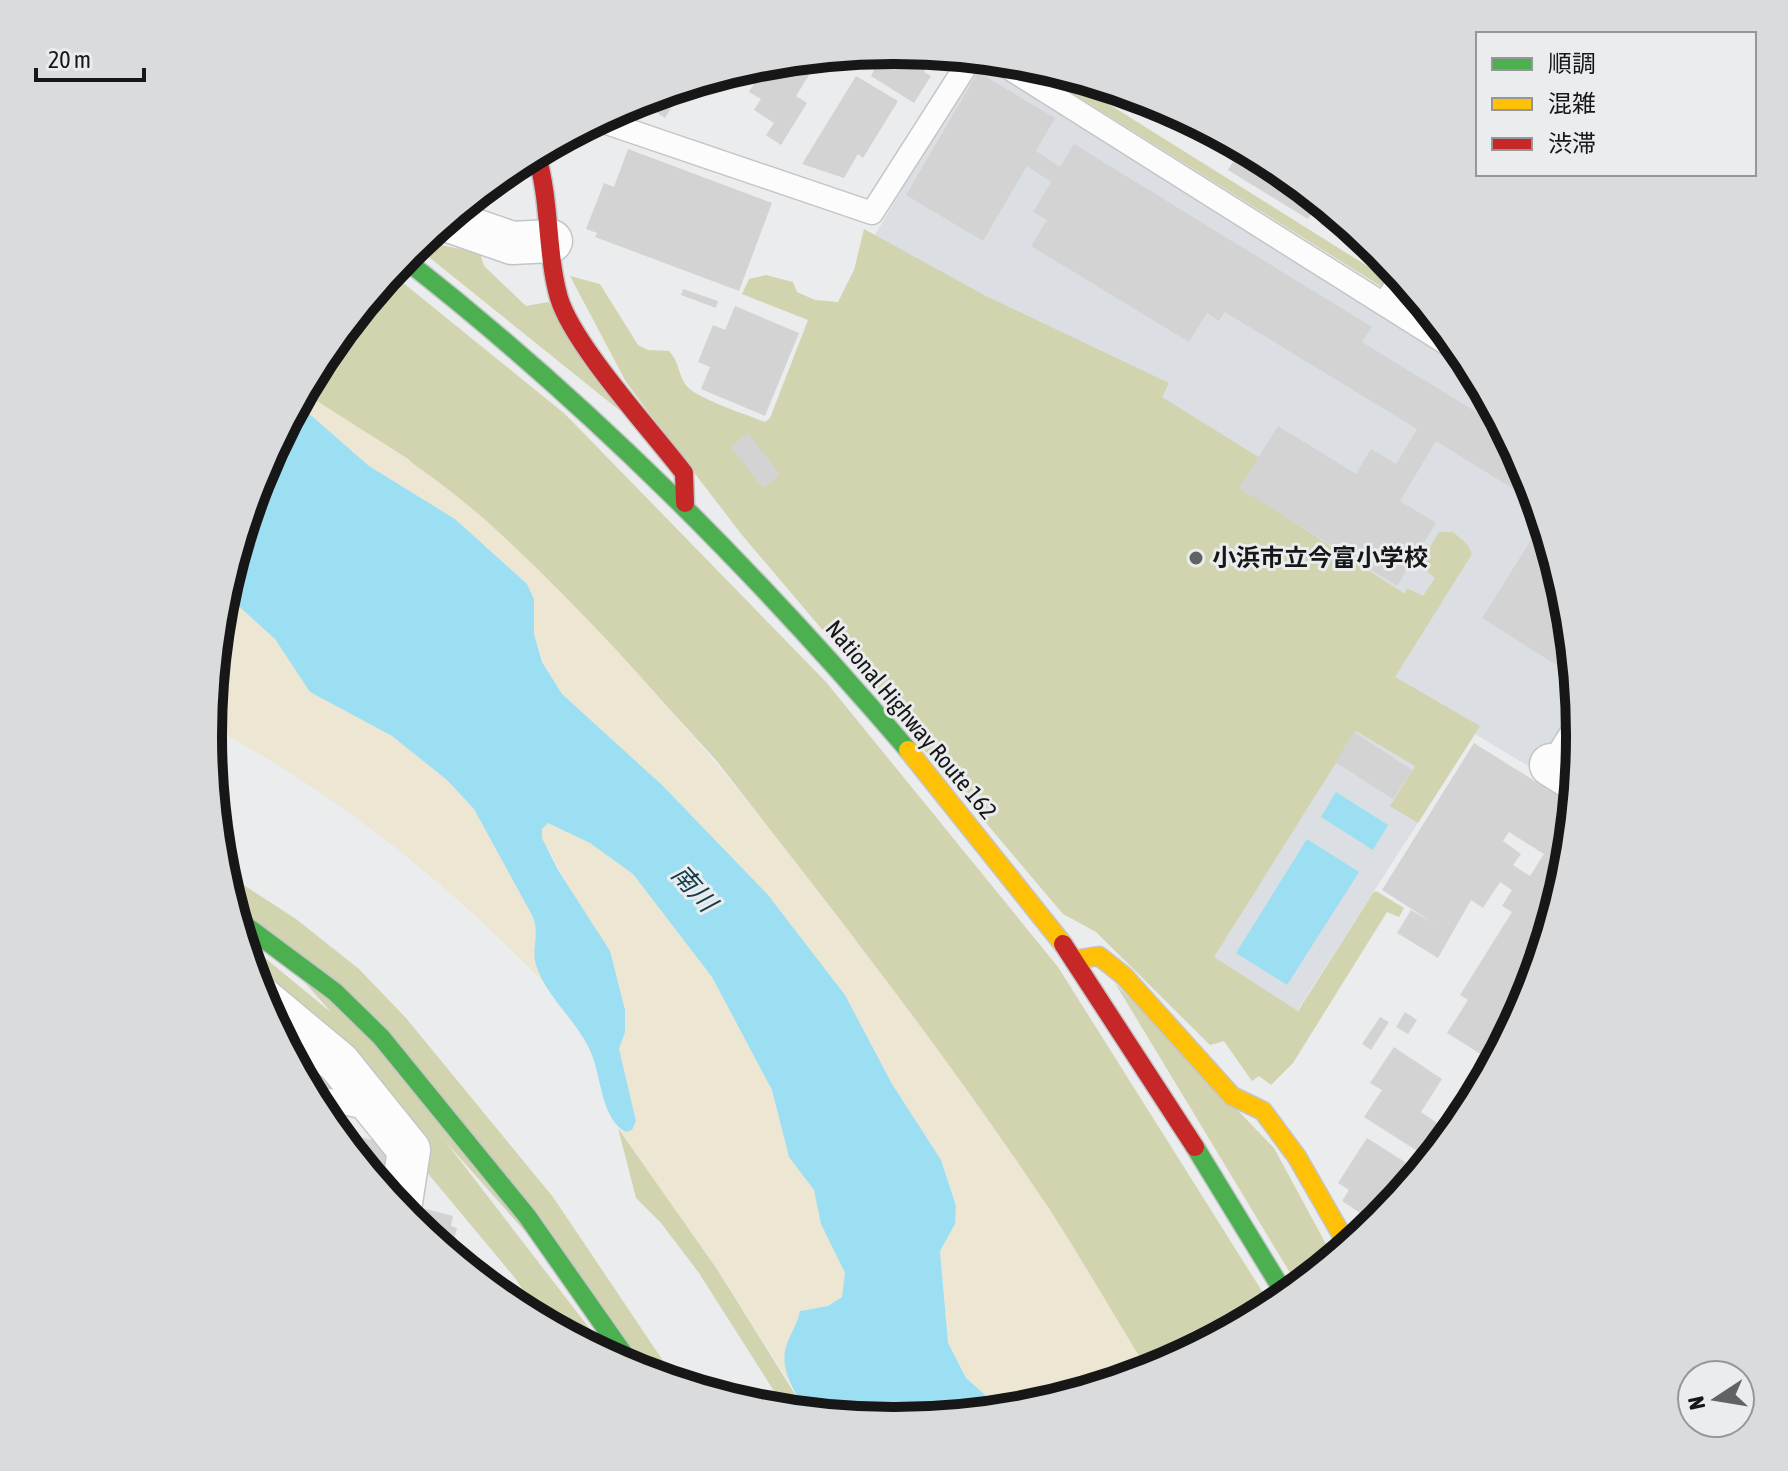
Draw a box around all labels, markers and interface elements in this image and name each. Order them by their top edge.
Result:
scale bar [36,32,144,82]
legend [1476,32,1756,176]
text: 20 m [48,46,91,73]
text: 順調 [1548,50,1596,77]
text: 混雑 [1548,90,1596,117]
text: 渋滞 [1548,130,1596,157]
place label: 小浜市立今富小学校 [1212,544,1428,571]
marker: 小浜市立今富小学校 [1187,549,1205,567]
street label: National Highway Route 162 [820,615,1002,824]
water label: 南川 [665,859,725,920]
north arrow [1676,1359,1756,1439]
text: N [1682,1394,1711,1412]

